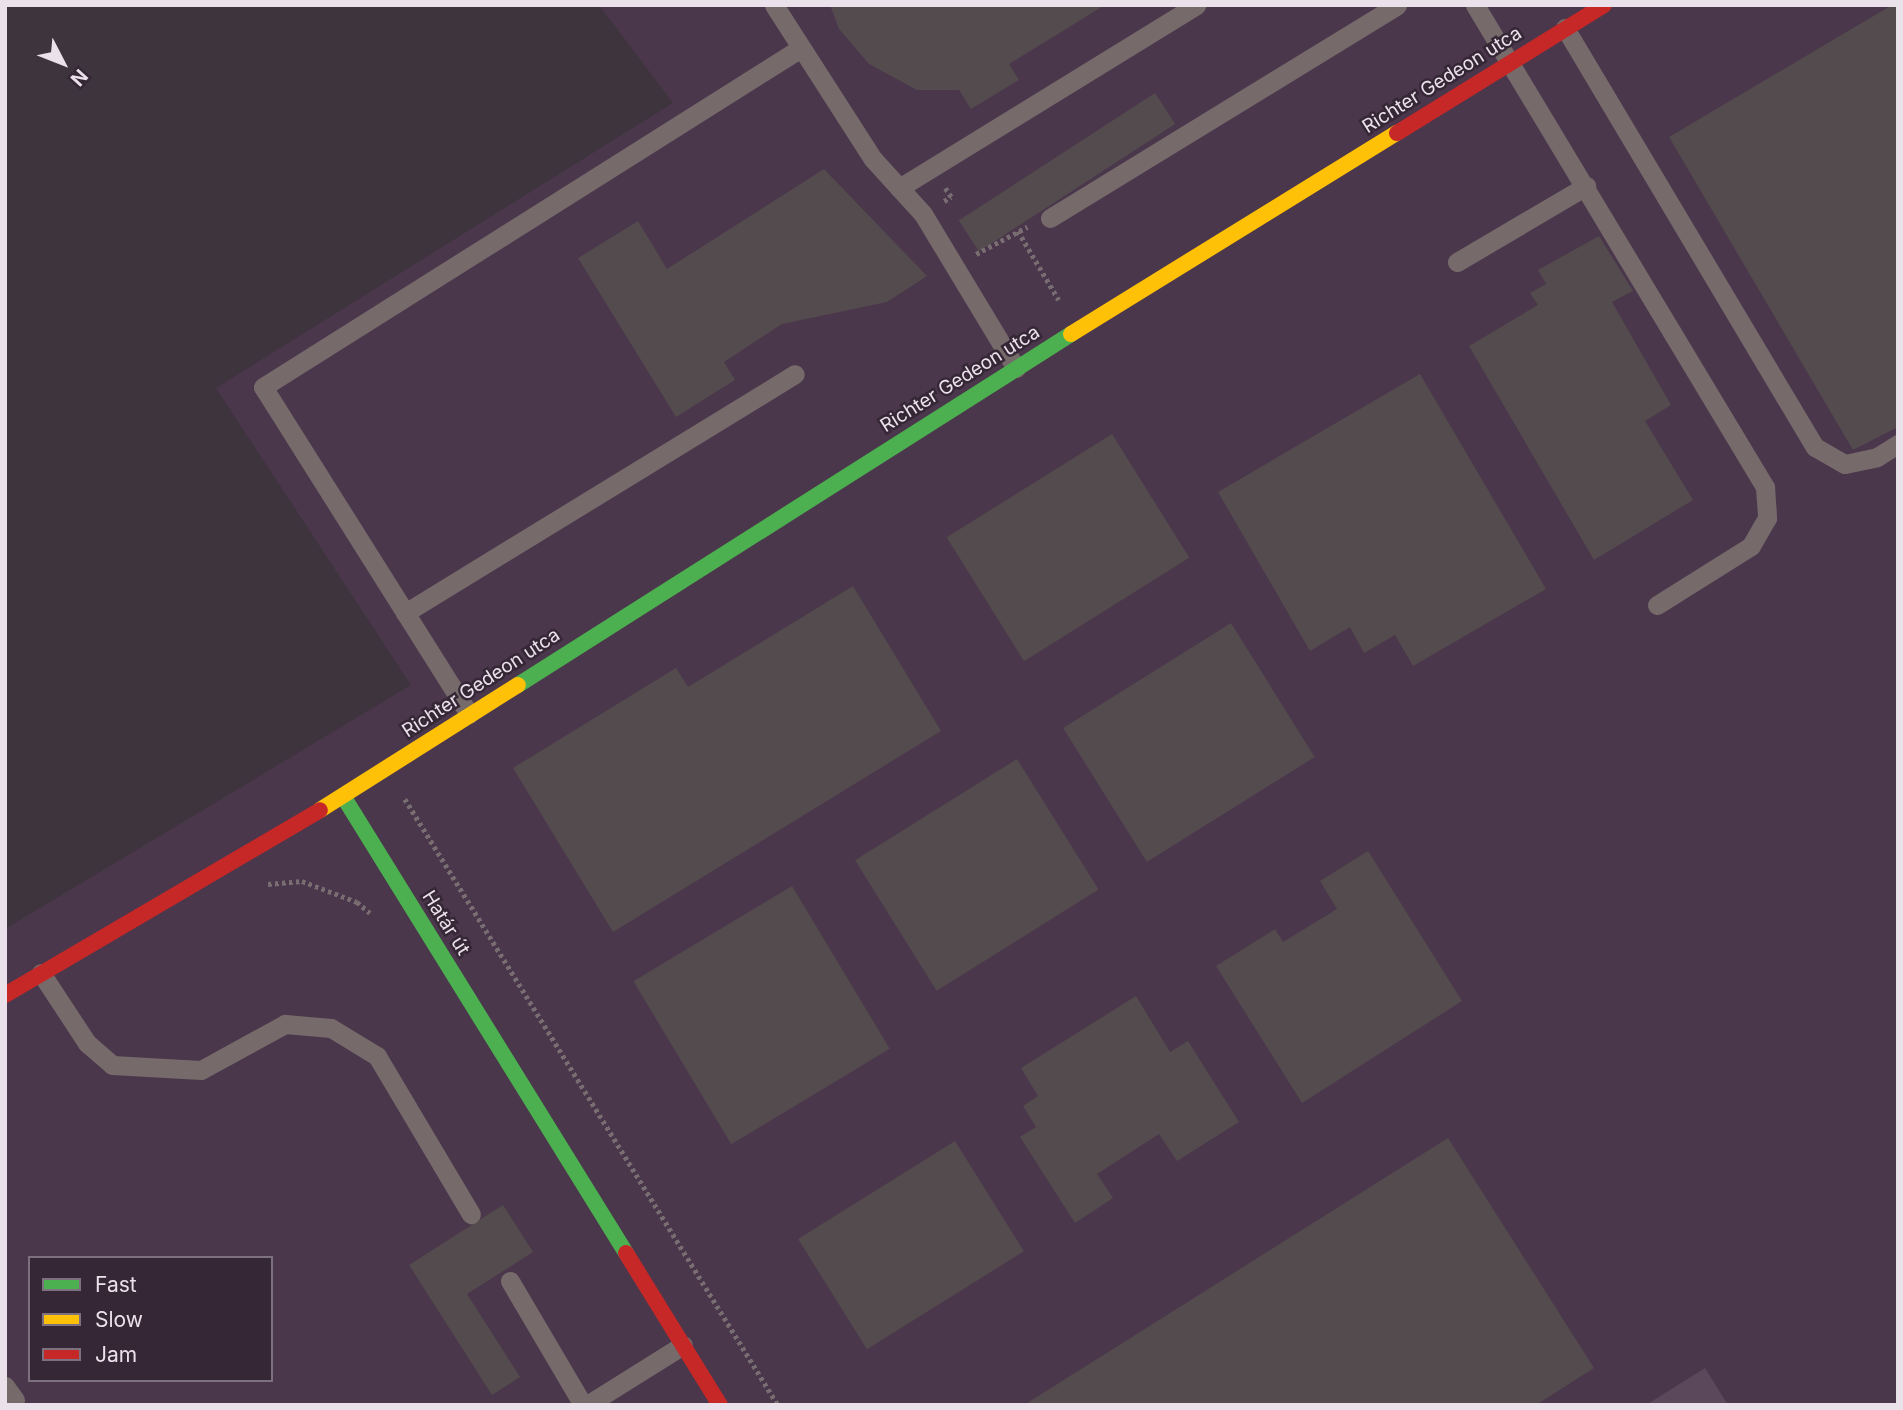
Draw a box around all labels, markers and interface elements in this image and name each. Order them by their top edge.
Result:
street label: Richter Gedeon utca [1358,22,1526,138]
north arrow [28,28,98,98]
text: N [66,64,92,90]
street label: Richter Gedeon utca [876,321,1044,437]
street label: Richter Gedeon utca [398,623,564,743]
street label: Határ út [417,887,475,959]
legend [28,1256,273,1382]
text: Fast [95,1272,137,1297]
text: Slow [95,1307,143,1332]
text: Jam [95,1342,137,1367]

